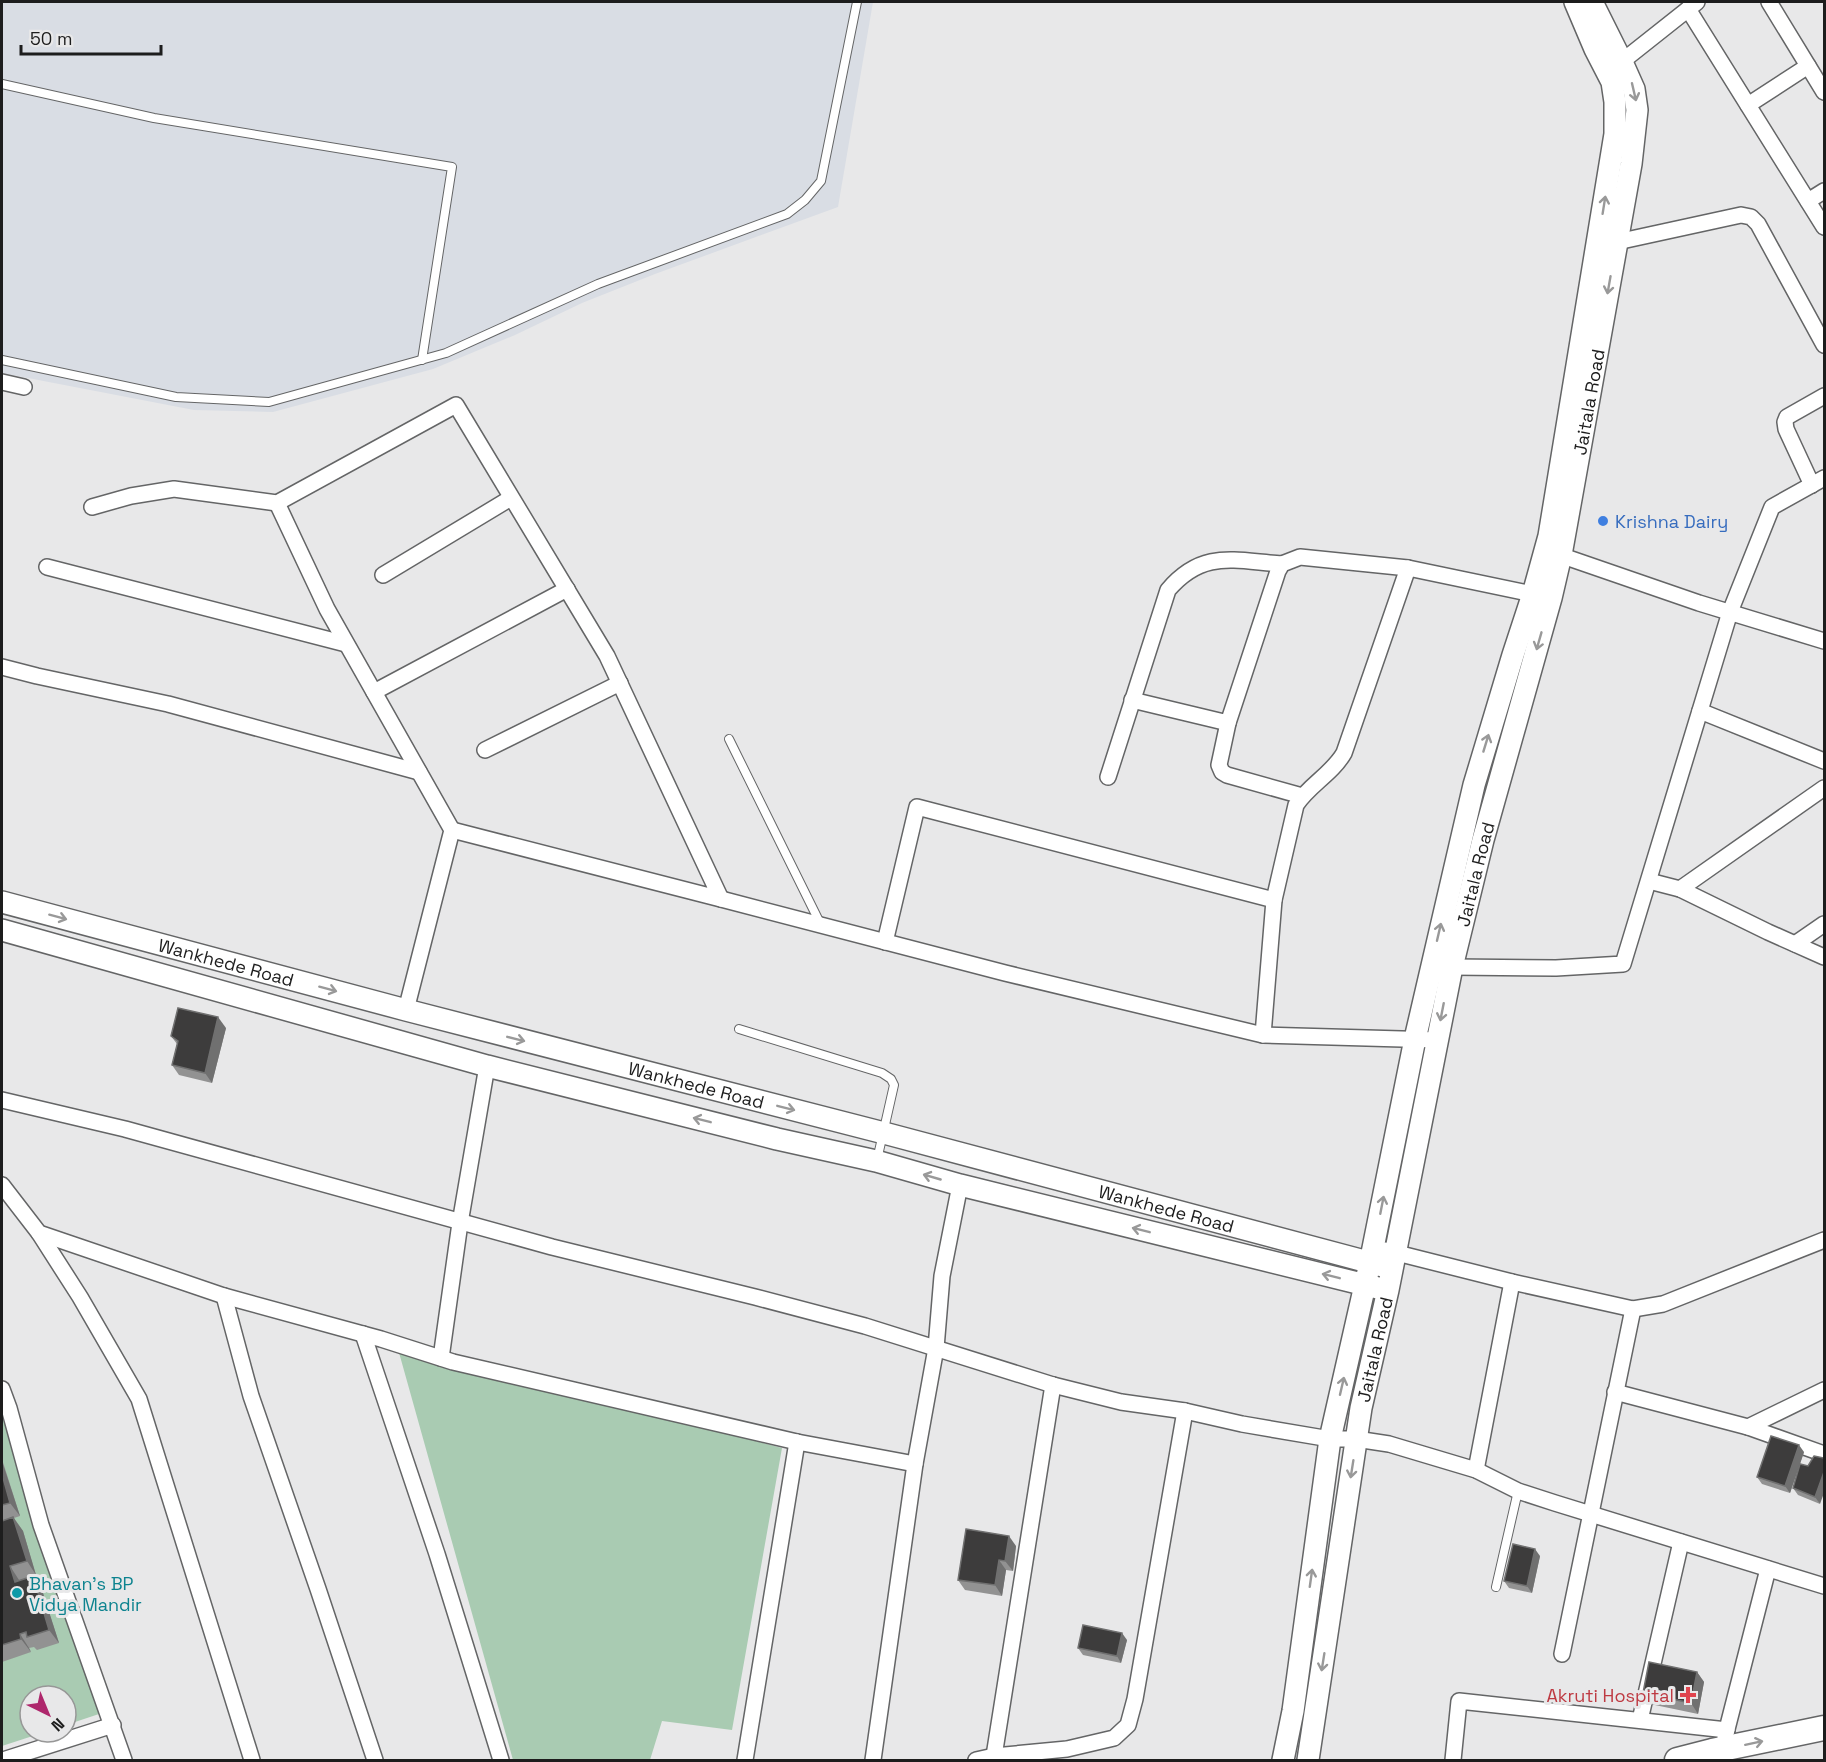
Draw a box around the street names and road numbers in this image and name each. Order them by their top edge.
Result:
street label: Jaitala Road [1568,347,1609,457]
street label: Jaitala Road [1451,819,1499,929]
street label: Wankhede Road [156,933,296,991]
street label: Wankhede Road [626,1056,767,1113]
street label: Wankhede Road [1096,1179,1237,1237]
street label: Jaitala Road [1351,1295,1398,1404]

